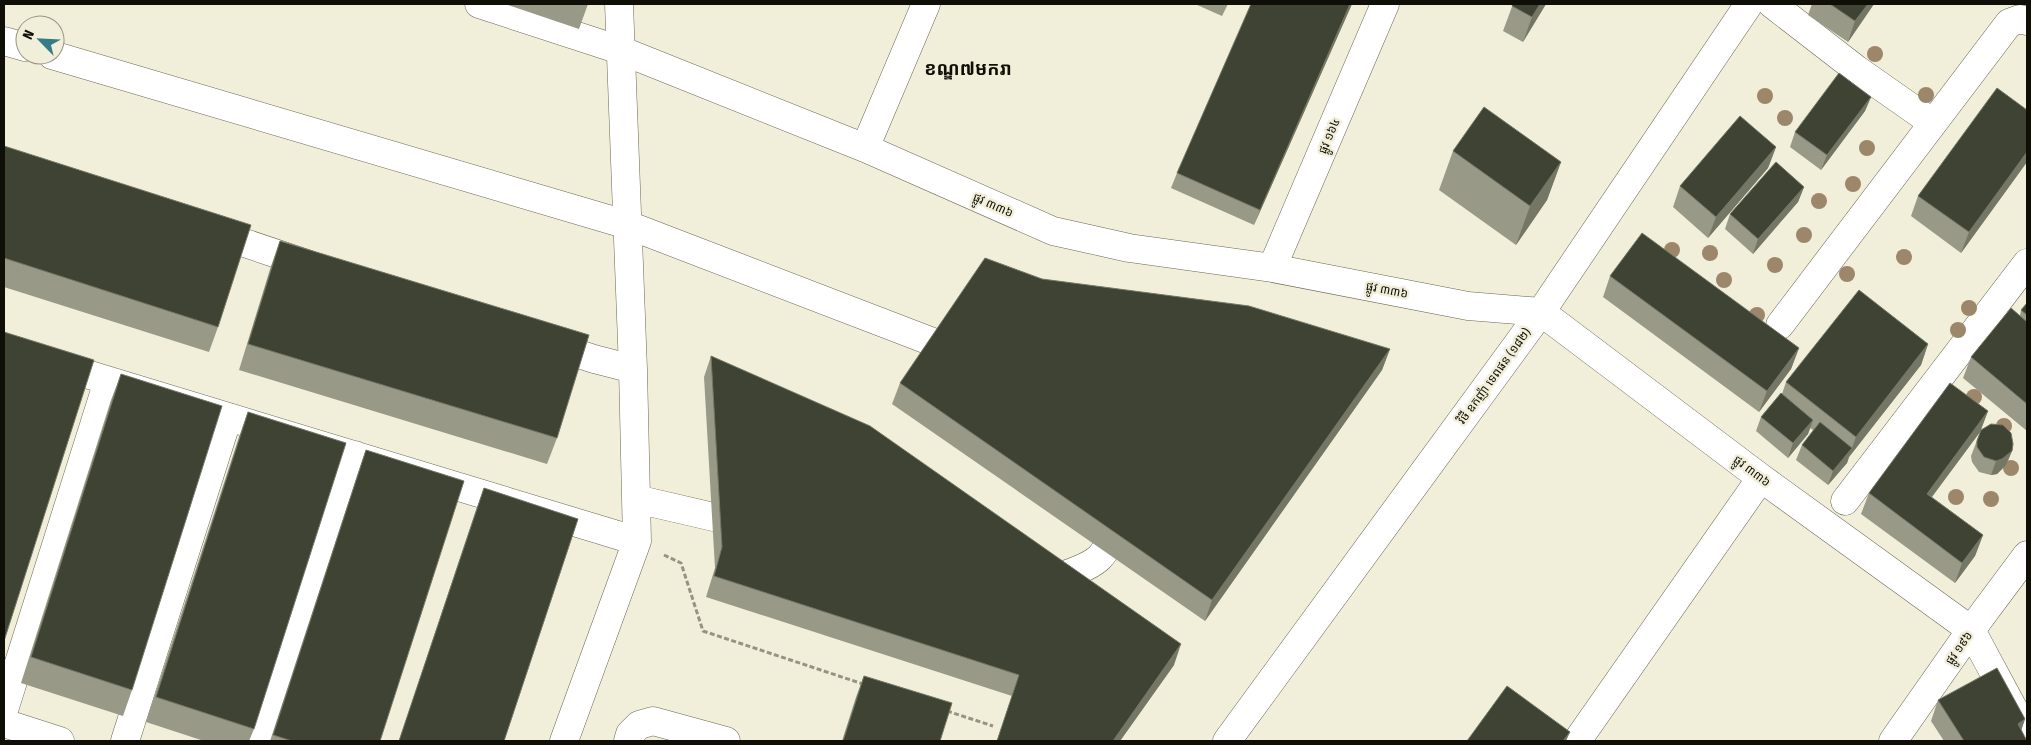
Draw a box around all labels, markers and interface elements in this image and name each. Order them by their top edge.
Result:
north arrow [15,15,65,65]
text: N [19,28,38,42]
district label: ខណ្ឌ៧មករា [924,58,1012,80]
street label: ផ្លូវ ១៦៤ [1315,116,1346,157]
street label: ផ្លូវ ៣៣៦ [969,190,1015,223]
street label: ផ្លូវ ៣៣៦ [1364,279,1409,304]
street label: វិថី ឧកញ៉ា ទេពផន (១៨២) [1454,325,1534,427]
street label: ផ្លូវ ៣៣៦ [1729,453,1773,492]
street label: ផ្លូវ ១៩៦ [1943,629,1978,669]

